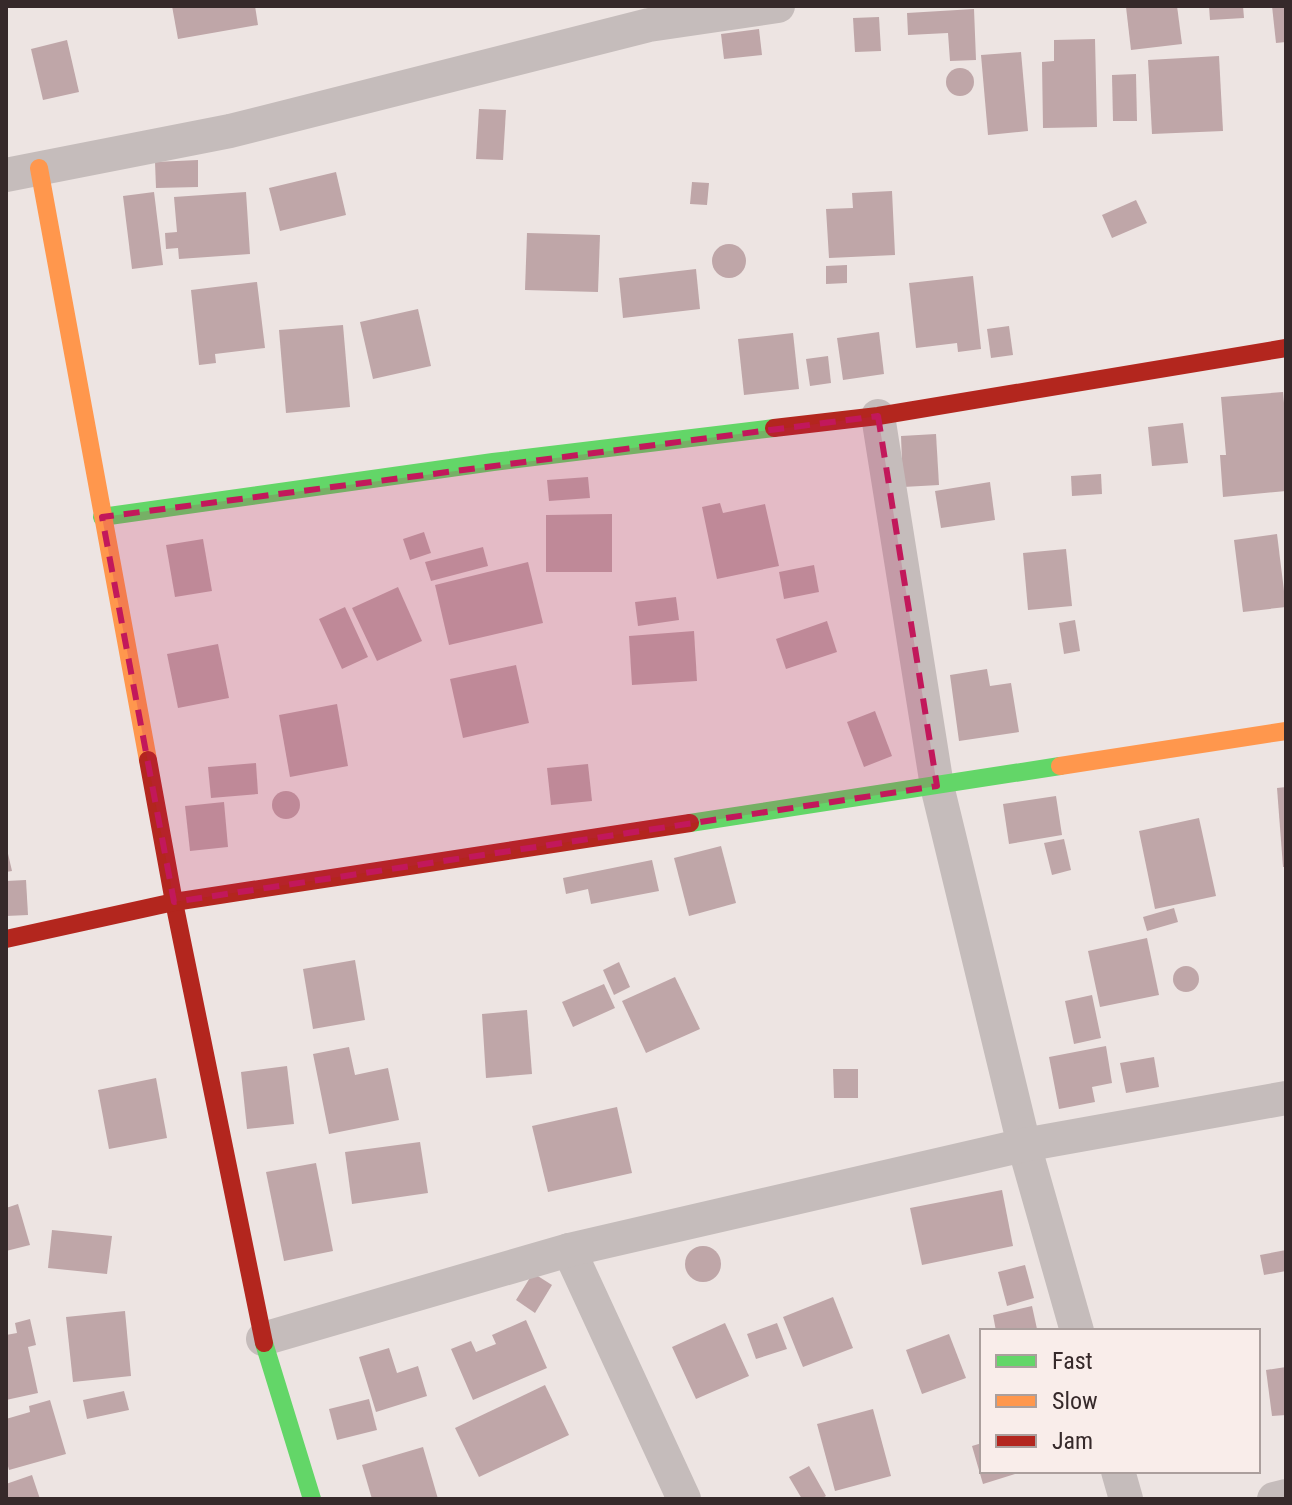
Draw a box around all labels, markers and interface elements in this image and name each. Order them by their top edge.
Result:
legend [980,1329,1260,1473]
text: Fast [1052,1347,1093,1375]
text: Slow [1052,1387,1098,1415]
text: Jam [1052,1427,1093,1455]

